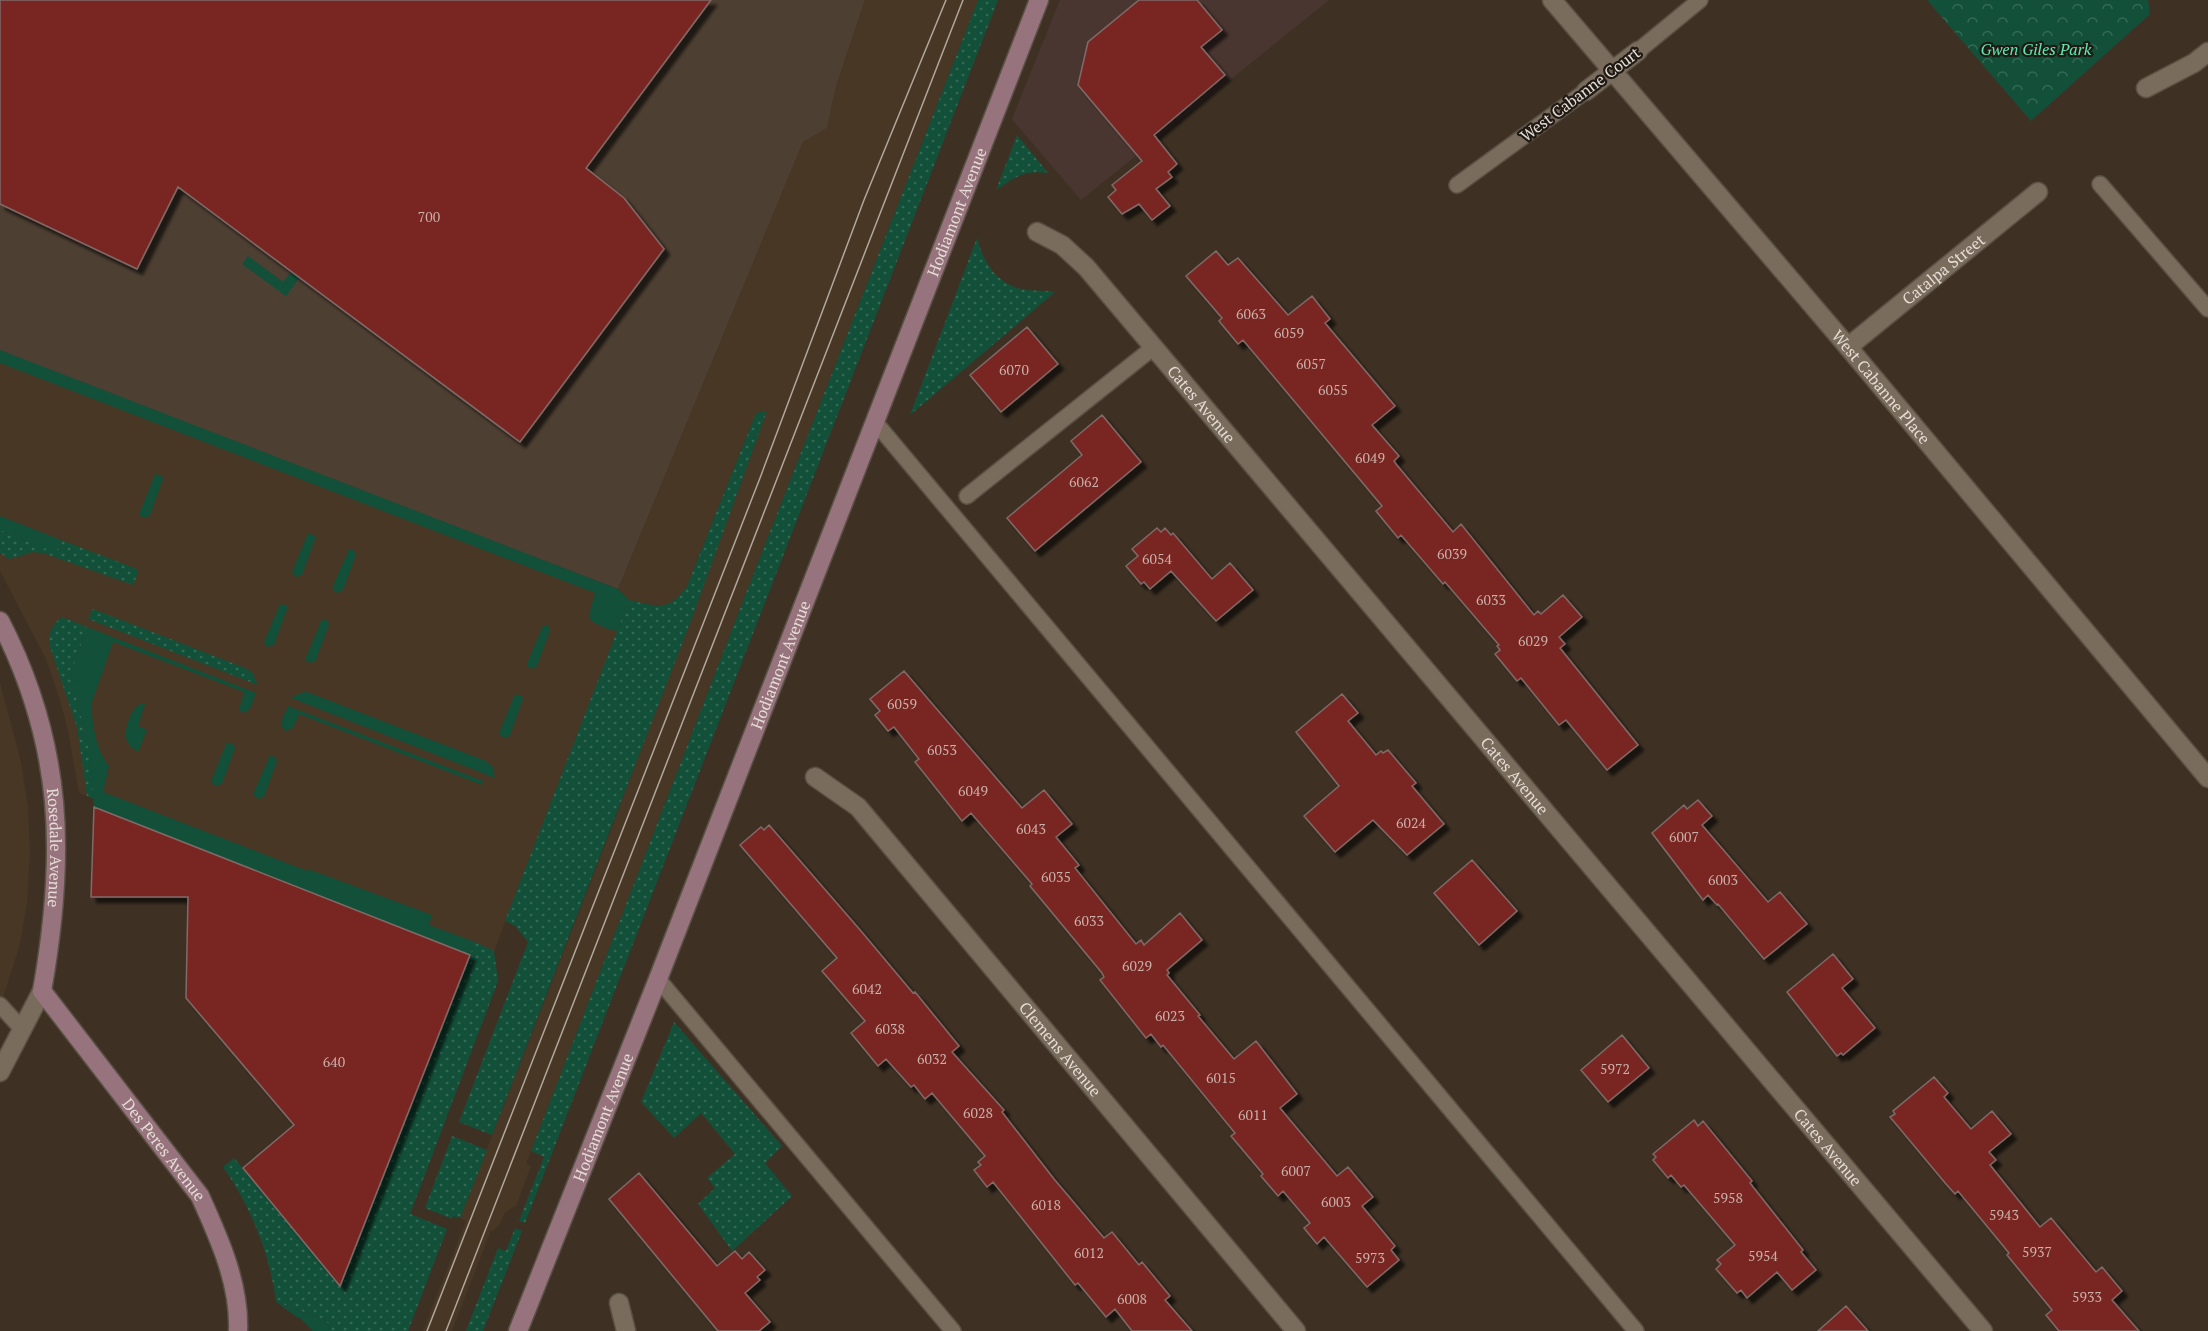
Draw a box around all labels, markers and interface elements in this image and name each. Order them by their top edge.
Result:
park label: Gwen Giles Park [1981,38,2092,60]
street label: West Cabanne Court [1516,42,1645,146]
street label: Hodiamont Avenue [922,144,992,279]
house number: 700 [418,207,440,226]
street label: Catalpa Street [1897,229,1989,310]
house number: 6063 [1236,304,1266,323]
house number: 6059 [1274,323,1304,342]
street label: West Cabanne Place [1827,325,1935,449]
house number: 6057 [1296,354,1326,373]
house number: 6070 [999,360,1029,379]
street label: Cates Avenue [1162,361,1241,448]
house number: 6055 [1318,380,1348,399]
house number: 6049 [1355,448,1385,467]
house number: 6062 [1069,472,1099,491]
house number: 6039 [1437,544,1467,563]
house number: 6054 [1142,549,1172,568]
house number: 6033 [1476,590,1506,609]
street label: Hodiamont Avenue [745,597,815,732]
house number: 6029 [1518,631,1548,650]
house number: 6059 [887,694,917,713]
street label: Cates Avenue [1476,732,1554,819]
house number: 6053 [927,740,957,759]
house number: 6049 [958,781,988,800]
street label: Rosedale Avenue [42,787,67,908]
house number: 6024 [1396,813,1426,832]
house number: 6043 [1016,819,1046,838]
house number: 6007 [1669,827,1699,846]
house number: 6035 [1041,867,1071,886]
house number: 6003 [1708,870,1738,889]
house number: 6033 [1074,911,1104,930]
house number: 6029 [1122,956,1152,975]
house number: 6042 [852,979,882,998]
street label: Clemens Avenue [1014,997,1107,1101]
house number: 6023 [1155,1006,1185,1025]
house number: 6038 [875,1019,905,1038]
house number: 6032 [917,1049,947,1068]
street label: Hodiamont Avenue [568,1050,638,1185]
house number: 640 [323,1052,345,1071]
house number: 5972 [1600,1059,1630,1078]
house number: 6015 [1206,1068,1236,1087]
street label: Des Peres Avenue [117,1093,211,1205]
house number: 6028 [963,1103,993,1122]
street label: Cates Avenue [1789,1104,1867,1191]
house number: 6011 [1238,1105,1268,1124]
house number: 6007 [1281,1161,1311,1180]
house number: 5958 [1713,1188,1743,1207]
house number: 6003 [1321,1192,1351,1211]
house number: 6018 [1031,1195,1061,1214]
house number: 5943 [1989,1205,2019,1224]
house number: 5937 [2022,1242,2052,1261]
house number: 6012 [1074,1243,1104,1262]
house number: 5954 [1748,1246,1778,1265]
house number: 5973 [1355,1248,1385,1267]
house number: 5933 [2072,1287,2102,1306]
house number: 6008 [1117,1289,1147,1308]

